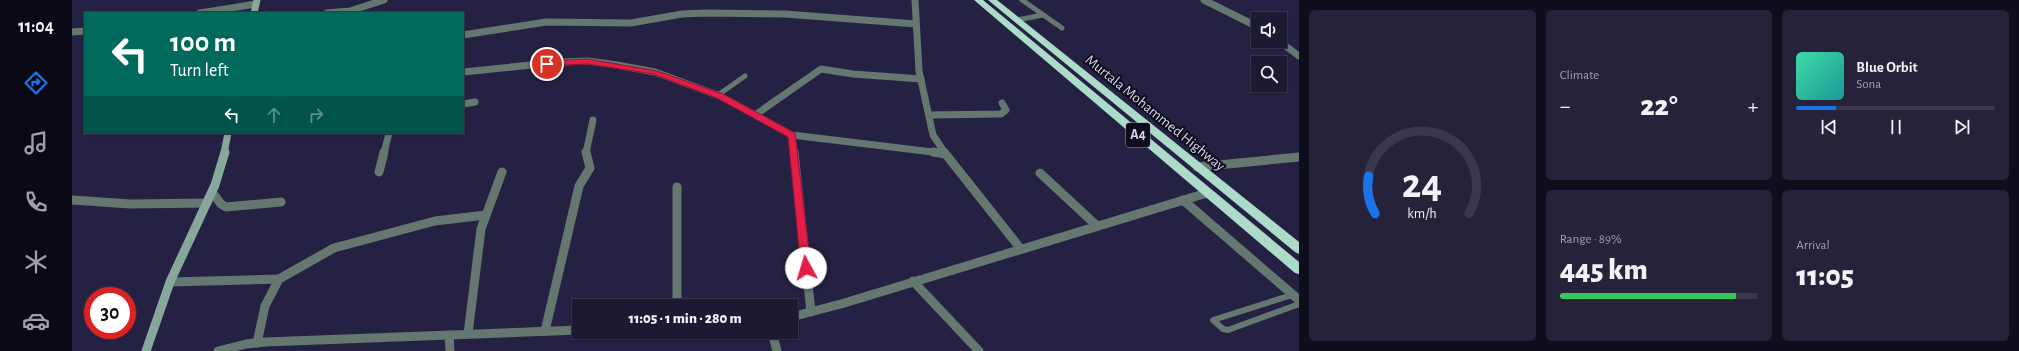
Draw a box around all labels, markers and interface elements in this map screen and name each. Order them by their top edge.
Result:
map controls [1251,12,1287,92]
button: sound [1251,12,1287,48]
text: 11:04 [18,18,54,36]
icon: left [104,28,156,80]
text: 100 m [170,29,236,57]
pin [530,47,564,81]
street label: Murtala Mohammed Highway [1082,52,1228,174]
icon: arrive [536,53,558,75]
button: search [1251,56,1287,92]
text: Blue Orbit [1856,60,1918,75]
text: Turn left [170,62,229,80]
icon: directions [22,69,50,97]
text: Climate [1560,69,1599,82]
text: Sona [1856,78,1881,91]
text: 22° [1640,91,1678,121]
text: − [1560,95,1570,117]
text: + [1748,95,1758,117]
icon: left [221,104,243,126]
icon: ahead [263,104,285,126]
icon: right [305,104,327,126]
icon: previous [1818,116,1840,138]
icon: pause [1885,116,1907,138]
icon: next [1951,116,1973,138]
road number: A4 [1126,123,1150,147]
icon: music [22,129,50,157]
text: 24 [1402,163,1443,204]
icon: phone [22,188,50,216]
text: km/h [1408,206,1437,220]
text: Range · 89% [1560,233,1622,246]
text: Arrival [1796,239,1830,252]
position arrow [785,247,827,289]
icon: climate [22,248,50,276]
text: 445 km [1560,255,1648,285]
text: 11:05 [1796,261,1854,291]
speed limit sign: 30 [84,287,136,339]
icon: car [22,307,50,335]
text: 11:05 · 1 min · 280 m [628,311,742,326]

